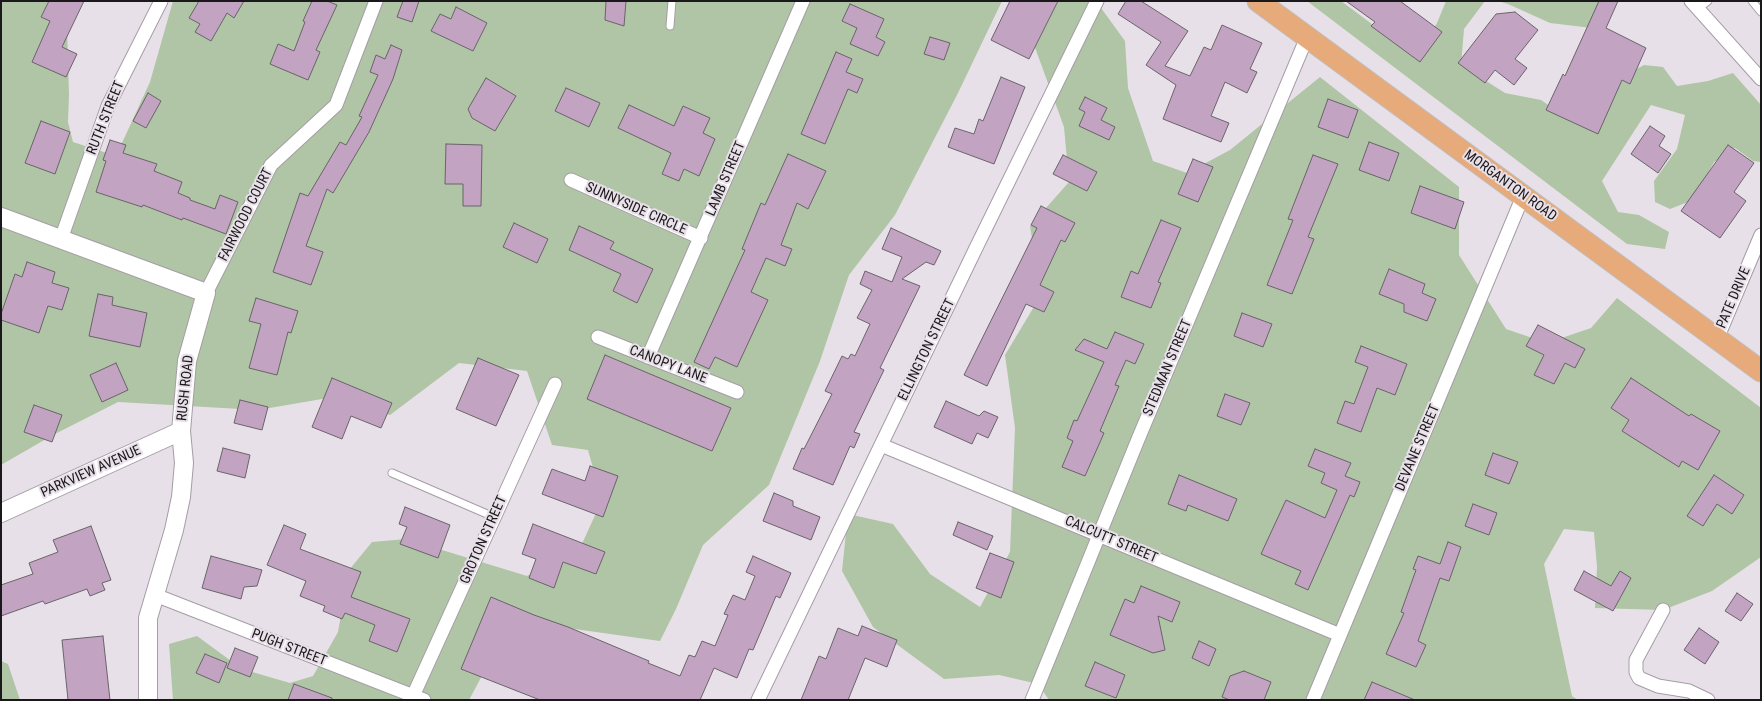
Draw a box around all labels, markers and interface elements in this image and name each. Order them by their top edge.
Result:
street label: RUTH STREET [84,79,128,157]
street label: LAMB STREET [703,139,749,219]
street label: MORGANTON ROAD [1460,147,1560,225]
street label: FAIRWOOD COURT [215,166,277,264]
street label: SUNNYSIDE CIRCLE [583,179,689,239]
street label: PATE DRIVE [1714,265,1754,331]
street label: ELLINGTON STREET [895,296,959,404]
street label: STEDMAN STREET [1140,317,1196,419]
street label: CANOPY LANE [627,342,709,388]
street label: RUSH ROAD [174,354,198,422]
street label: DEVANE STREET [1392,402,1444,494]
street label: PARKVIEW AVENUE [38,442,144,502]
street label: GROTON STREET [457,493,511,587]
street label: CALCUTT STREET [1062,513,1160,567]
street label: PUGH STREET [249,626,329,670]

